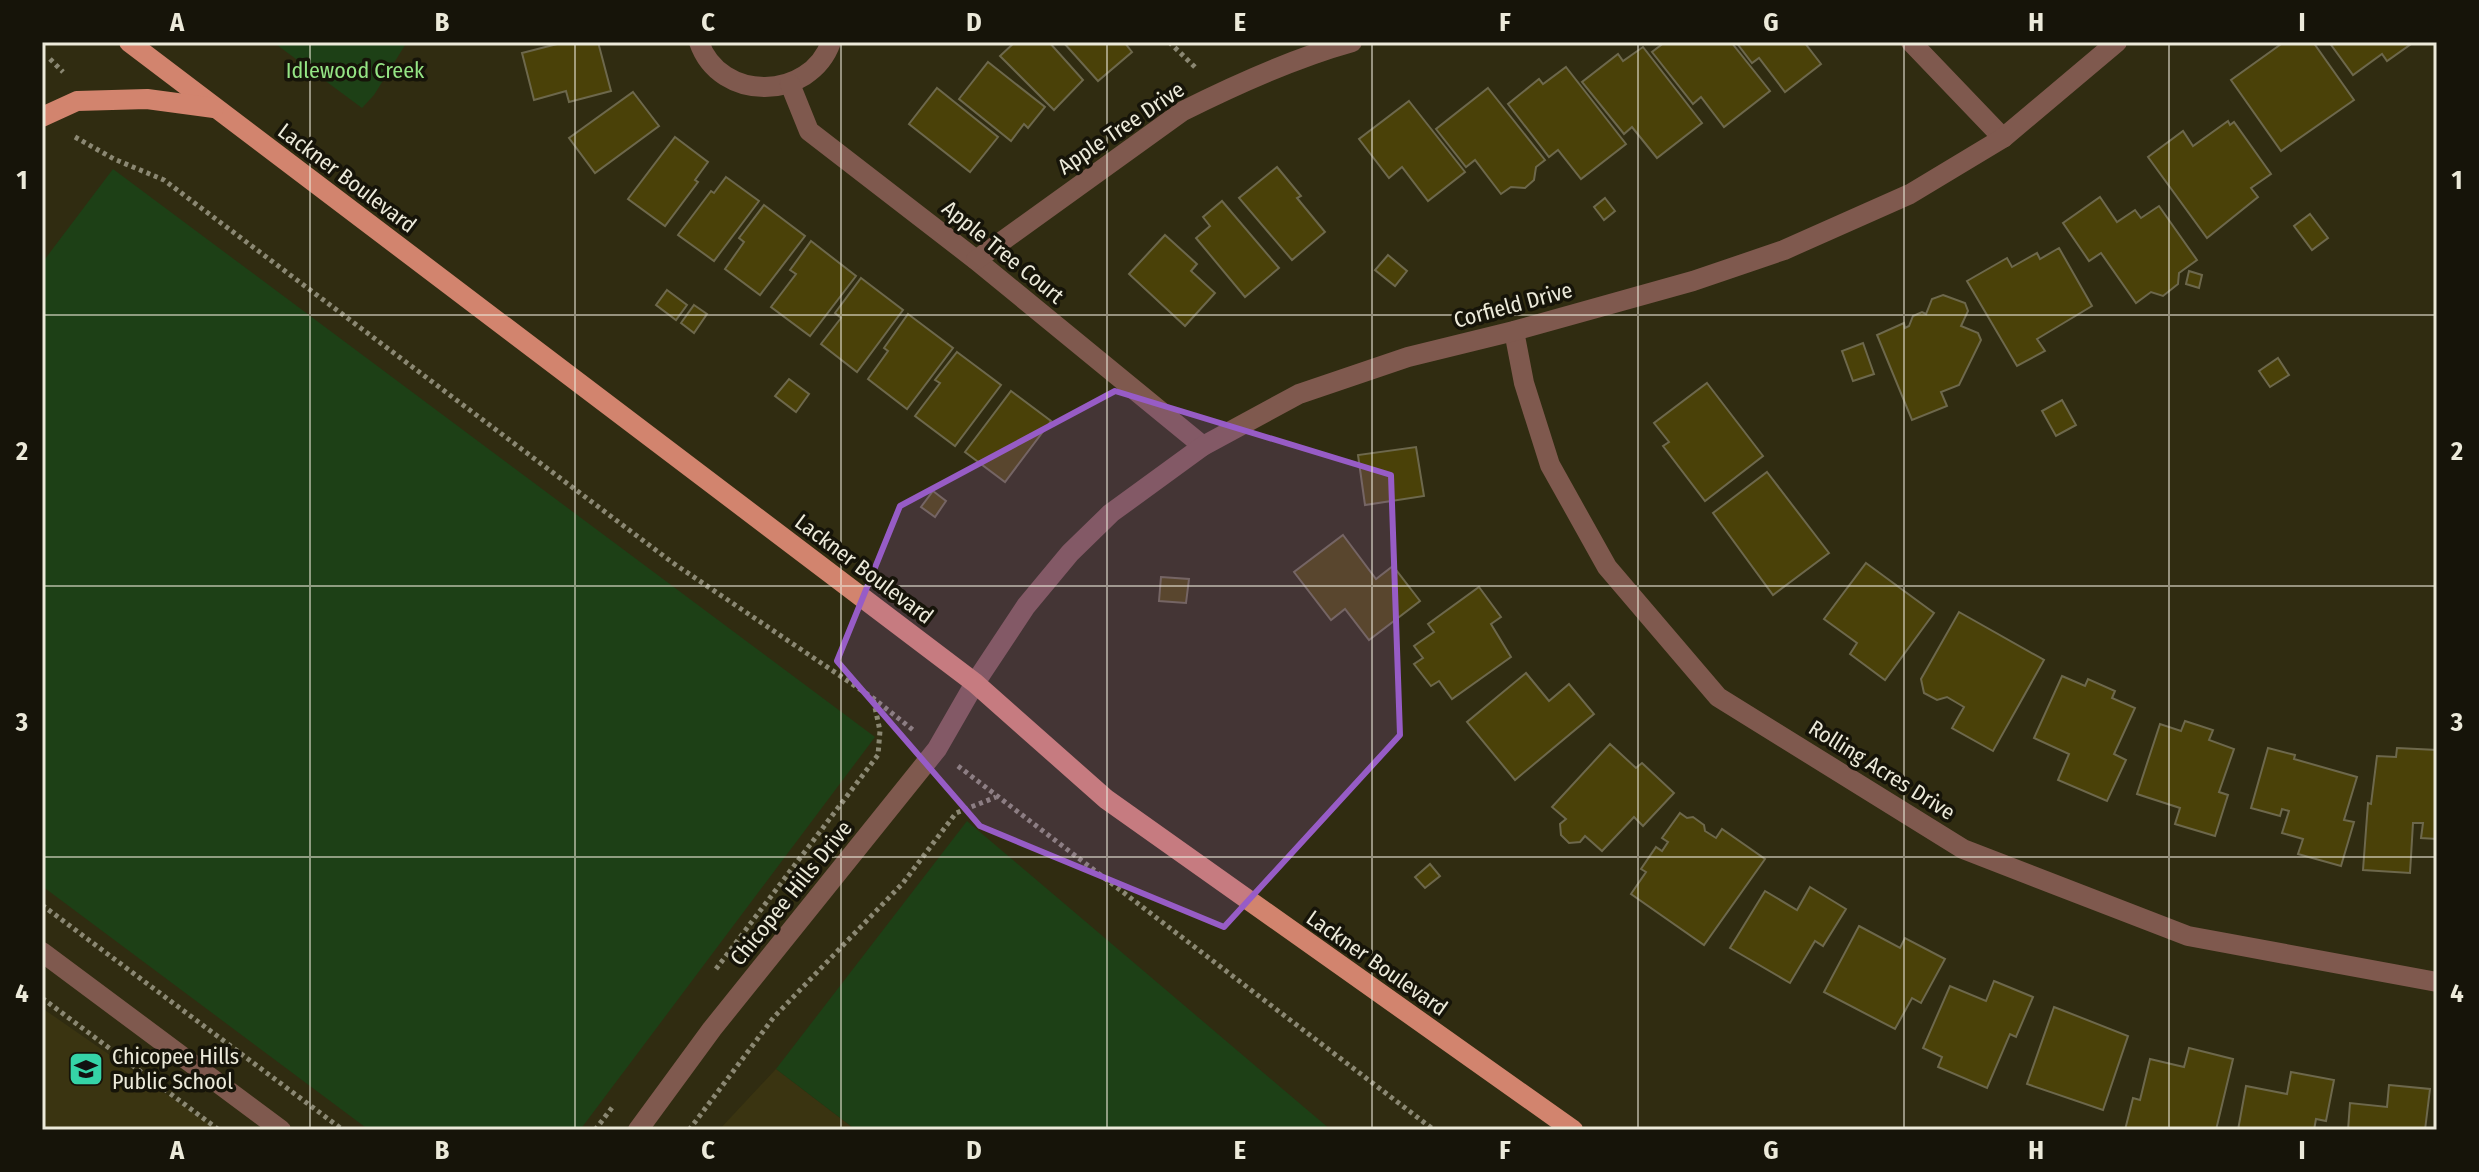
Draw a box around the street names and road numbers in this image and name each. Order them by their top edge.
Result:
street label: Apple Tree Drive [1053,76,1189,180]
street label: Lackner Boulevard [273,117,421,239]
street label: Apple Tree Court [937,195,1070,310]
street label: Corfield Drive [1451,276,1575,334]
street label: Lackner Boulevard [790,508,938,630]
street label: Rolling Acres Drive [1804,714,1960,826]
street label: Chicopee Hills Drive [724,815,858,971]
street label: Lackner Boulevard [1301,904,1453,1022]

